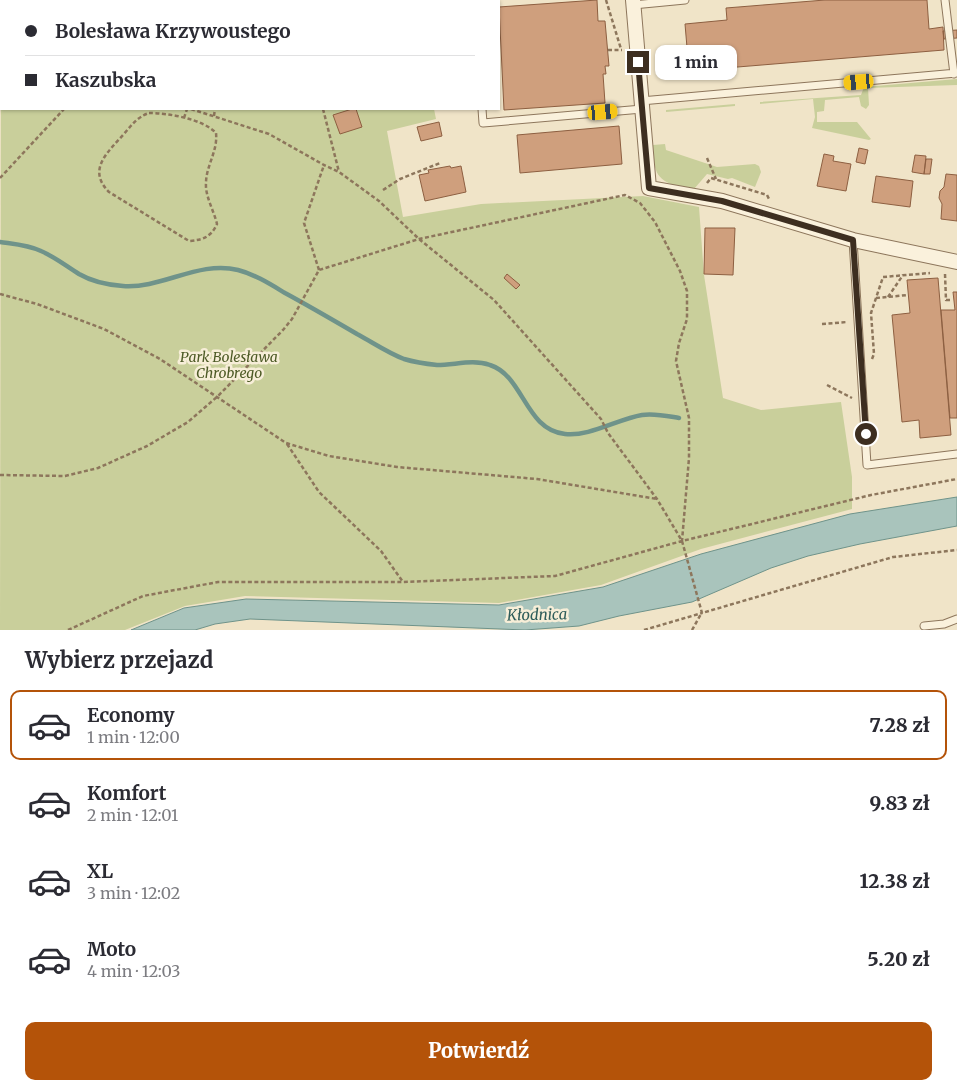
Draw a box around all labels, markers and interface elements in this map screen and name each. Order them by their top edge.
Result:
text: Bolesława Krzywoustego [55,19,291,43]
callout: 1 min [656,44,738,80]
route end [627,51,649,73]
text: 1 min [674,52,718,72]
text: Kaszubska [55,68,156,92]
car [843,73,874,91]
car [587,103,618,121]
park label: Park Bolesława Chrobrego [180,348,278,382]
route start [855,423,877,445]
water label: Kłodnica [506,604,567,625]
text: Wybierz przejazd [25,646,213,674]
icon: car [27,703,72,748]
text: Economy [87,703,175,727]
text: 7.28 zł [869,713,930,737]
text: 1 min · 12:00 [87,727,180,747]
icon: car [27,781,72,826]
text: Komfort [87,781,166,805]
text: 9.83 zł [869,791,930,815]
text: 2 min · 12:01 [87,805,178,825]
icon: car [27,859,72,904]
text: XL [87,859,113,883]
text: 12.38 zł [859,869,930,893]
text: 3 min · 12:02 [87,883,180,903]
icon: car [27,937,72,982]
text: Moto [87,937,136,961]
text: 5.20 zł [868,947,930,971]
text: 4 min · 12:03 [87,961,180,981]
button: Potwierdź [25,1022,932,1080]

